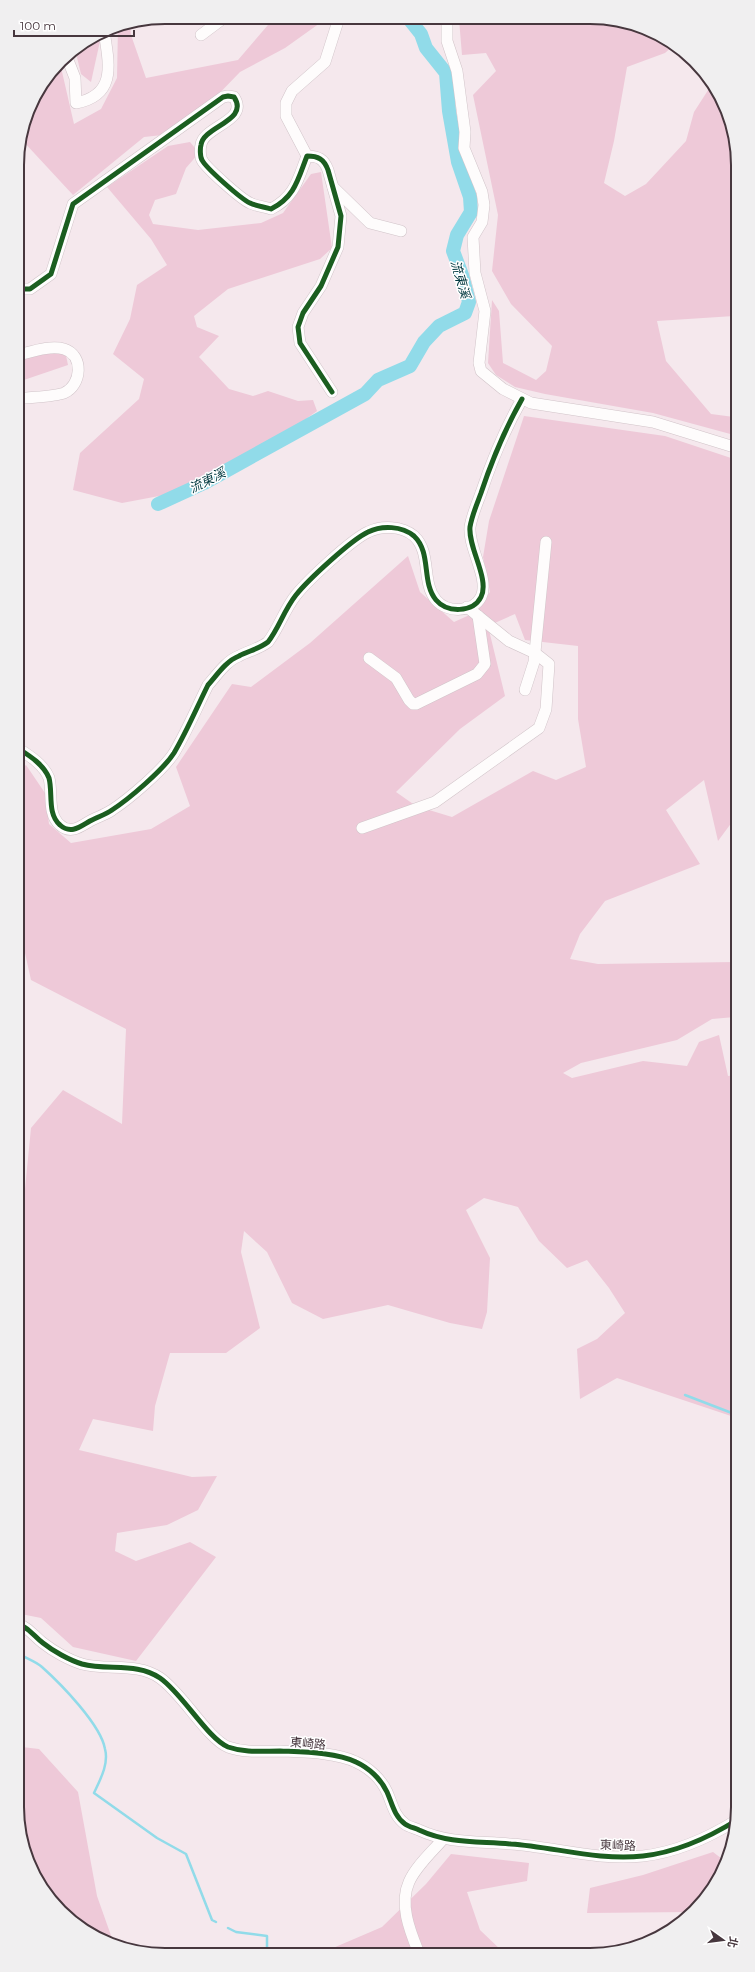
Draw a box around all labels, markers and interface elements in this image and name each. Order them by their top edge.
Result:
scale bar [14,12,134,38]
text: 100 m [20,18,56,33]
water label: 流東溪 [448,258,475,302]
water label: 流東溪 [186,463,230,496]
street label: 東崎路 [289,1734,327,1752]
street label: 東崎路 [600,1837,636,1853]
north arrow [703,1920,743,1960]
text: 北 [725,1935,741,1949]

